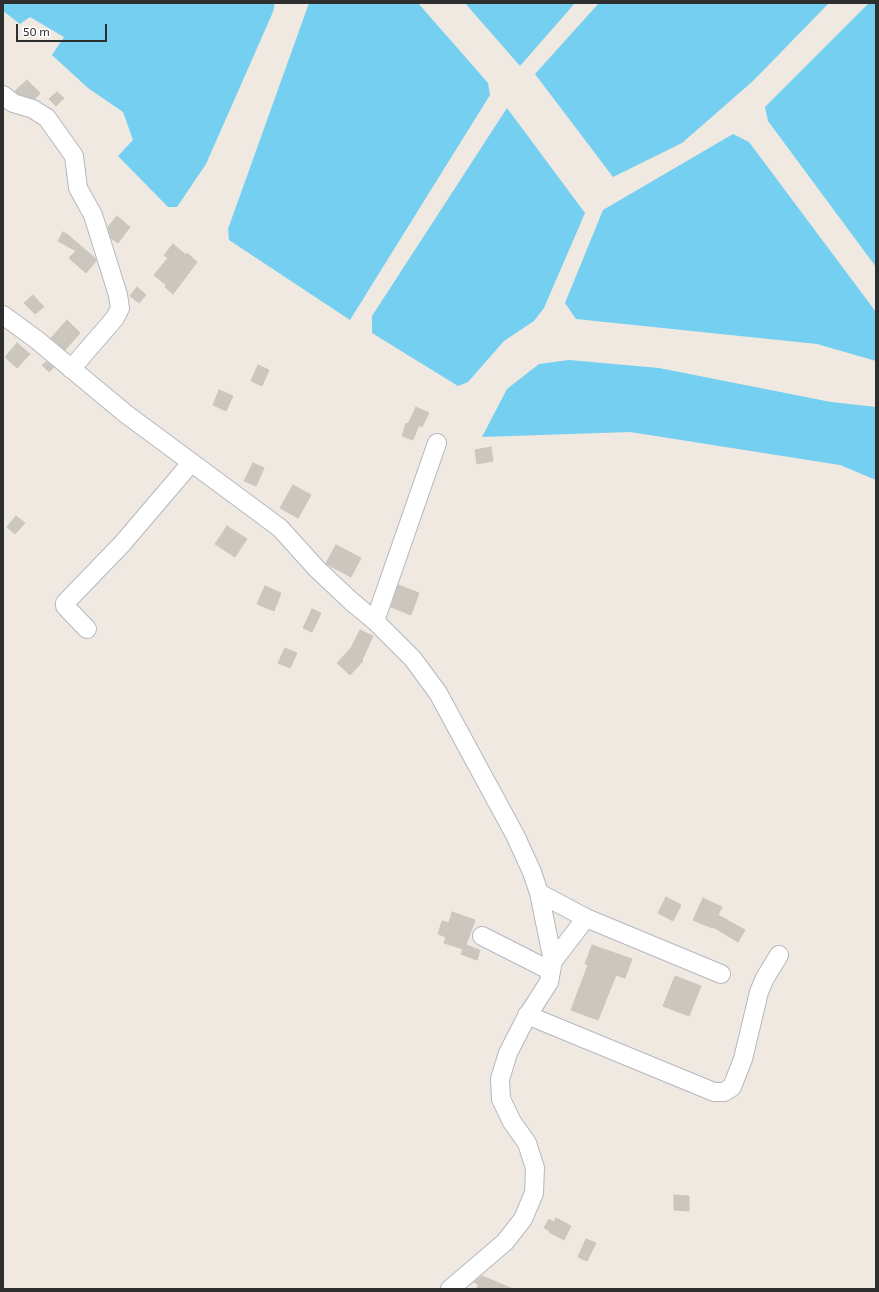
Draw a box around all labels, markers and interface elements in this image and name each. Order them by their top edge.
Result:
scale bar [18,16,109,42]
text: 50 m [23,24,50,38]

